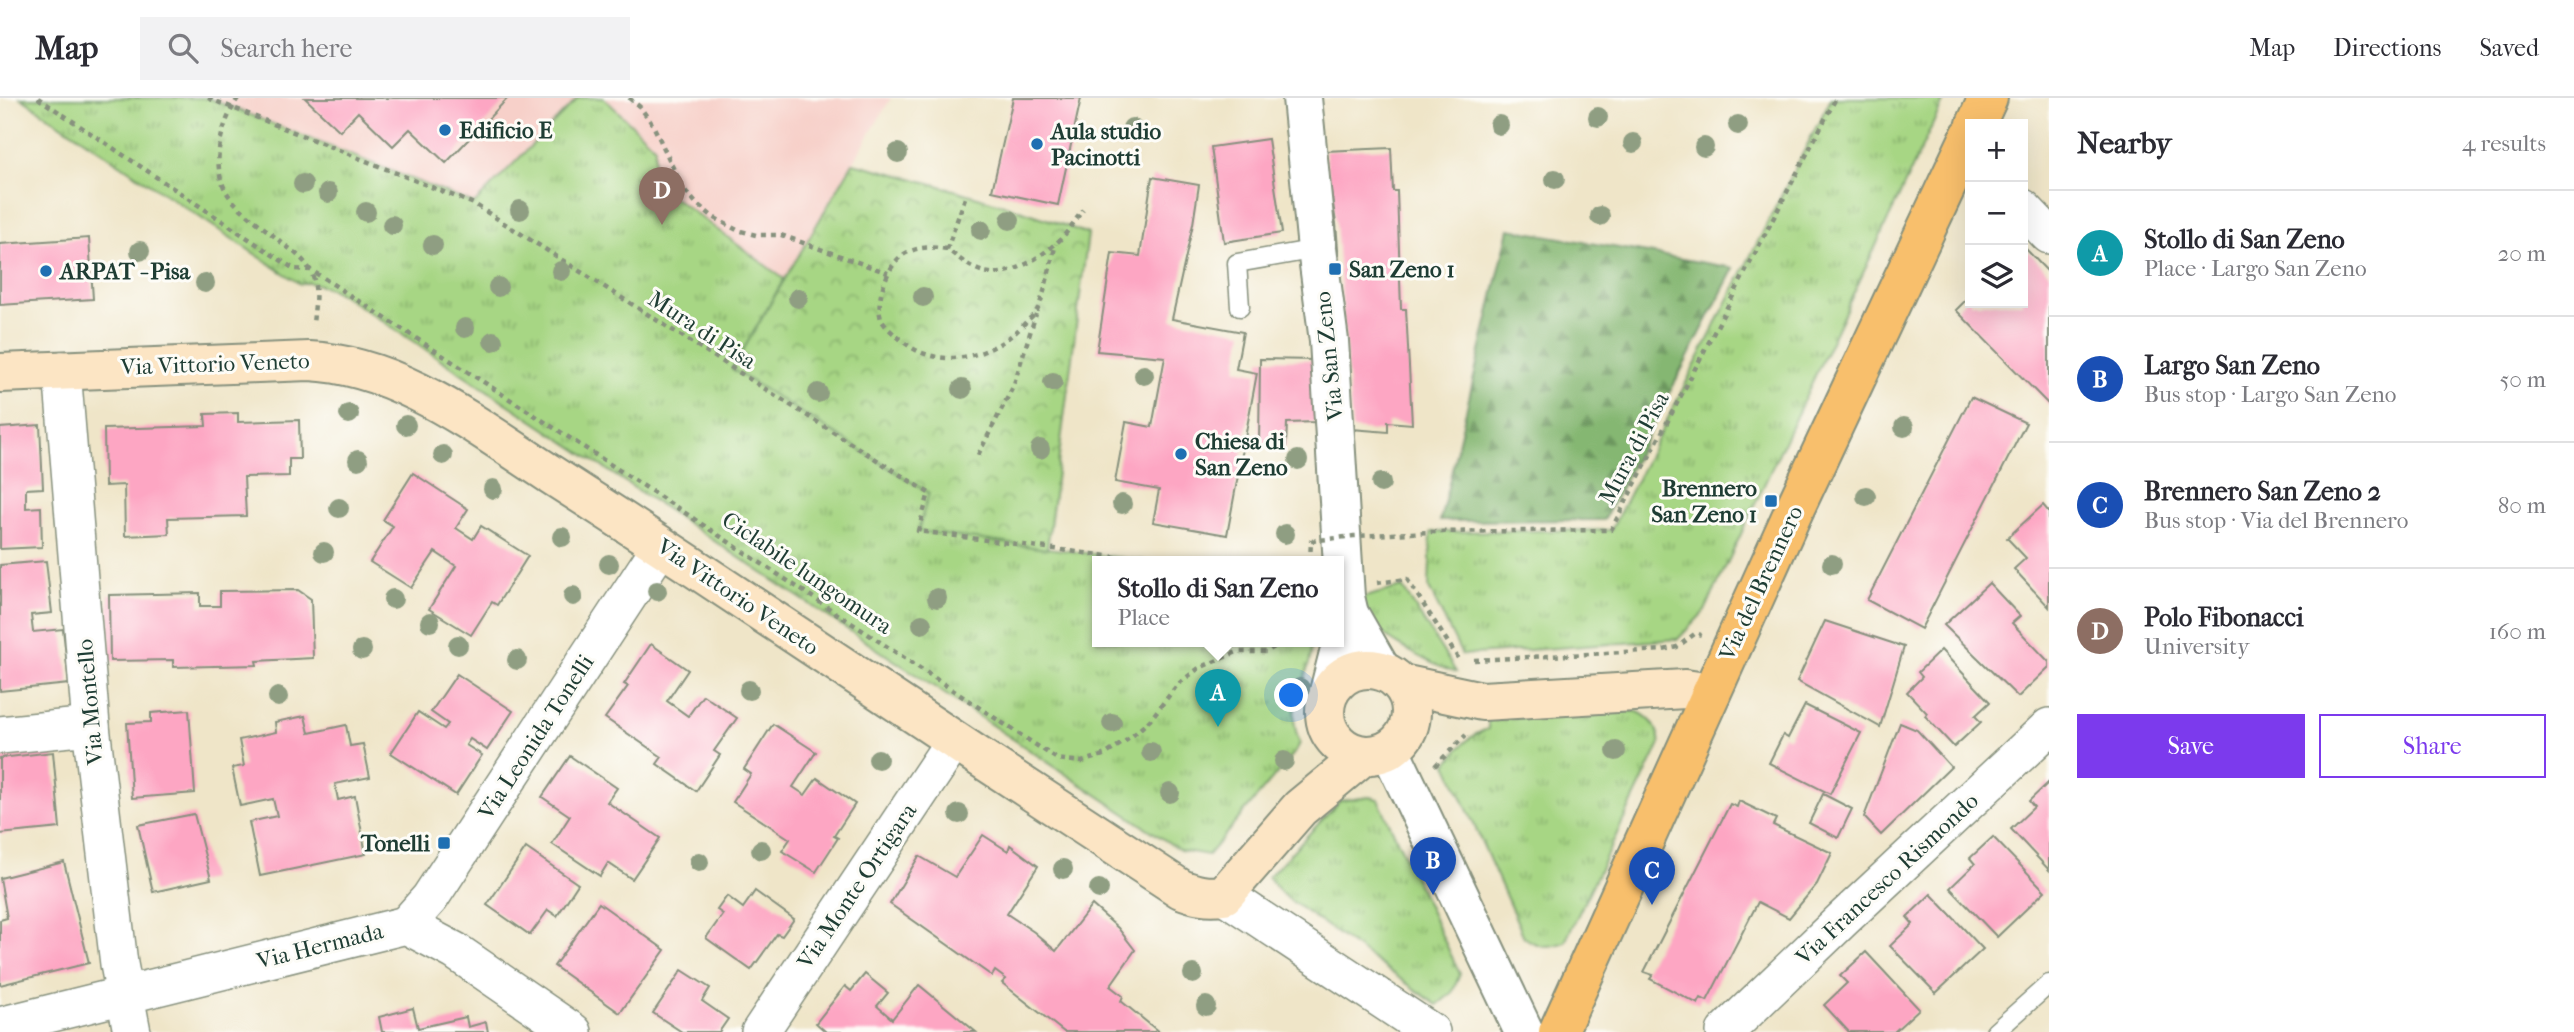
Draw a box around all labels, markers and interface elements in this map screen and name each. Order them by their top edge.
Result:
search box [140,17,630,80]
text: Map [35,29,98,68]
icon: search [164,29,202,67]
text: Search here [220,33,352,64]
text: Map [2249,34,2295,62]
text: Directions [2333,34,2441,62]
text: Saved [2479,34,2539,62]
place label: Edificio E [459,117,553,144]
place label: Aula studio Pacinotti [1049,118,1161,171]
map controls [1965,119,2028,308]
button: + [1965,119,2028,182]
marker: Edificio E [437,122,453,138]
text: Nearby [2077,126,2172,161]
text: 4 results [2462,130,2546,157]
marker: Aula studio Pacinotti [1029,136,1045,152]
pin: D [639,167,685,225]
button: − [1965,182,2028,245]
text: Stollo di San Zeno [2144,224,2345,255]
text: A [2093,240,2107,267]
text: 20 m [2497,240,2546,267]
button: layers [1965,245,2028,308]
text: Place · Largo San Zeno [2144,255,2367,282]
place label: San Zeno 1 [1349,256,1455,283]
place label: ARPAT - Pisa [58,258,191,285]
marker: San Zeno 1 [1327,261,1343,277]
marker: ARPAT - Pisa [38,263,54,279]
street label: Mura di Pisa [643,285,761,375]
street label: Via San Zeno [1309,290,1349,423]
street label: Via Vittorio Veneto [119,347,310,381]
text: Largo San Zeno [2144,350,2320,381]
text: B [2093,366,2107,393]
text: 50 m [2499,366,2546,393]
text: Bus stop · Largo San Zeno [2144,381,2396,408]
street label: Mura di Pisa [1593,387,1675,509]
place label: Chiesa di San Zeno [1195,428,1288,481]
marker: Chiesa di San Zeno [1173,446,1189,462]
place label: Brennero San Zeno 1 [1651,475,1757,528]
text: Brennero San Zeno 2 [2144,476,2381,507]
text: C [2092,492,2108,519]
text: 80 m [2498,492,2546,519]
marker: Brennero San Zeno 1 [1763,493,1779,509]
street label: Via del Brennero [1713,501,1809,666]
street label: Ciclabile lungomura [717,506,897,640]
text: Bus stop · Via del Brennero [2144,507,2408,534]
street label: Via Vittorio Veneto [651,532,824,661]
popup [1092,556,1344,647]
text: Stollo di San Zeno [1118,573,1318,604]
text: Polo Fibonacci [2144,602,2304,633]
text: Place [1118,604,1170,631]
text: D [2091,618,2109,645]
text: 160 m [2489,618,2546,645]
text: University [2144,633,2249,660]
street label: Via Montello [71,638,109,767]
street label: Via Leonida Tonelli [472,649,599,825]
pin: A [1195,669,1241,727]
your location [1274,678,1308,712]
button: Save [2077,714,2305,778]
button: Share [2319,714,2546,778]
street label: Via Francesco Rismondo [1789,787,1984,971]
street label: Via Monte Ortigara [791,798,923,975]
place label: Tonelli [360,830,430,857]
marker: Tonelli [436,835,452,851]
pin: B [1410,837,1456,895]
pin: C [1629,847,1675,905]
street label: Via Hermada [253,917,386,975]

